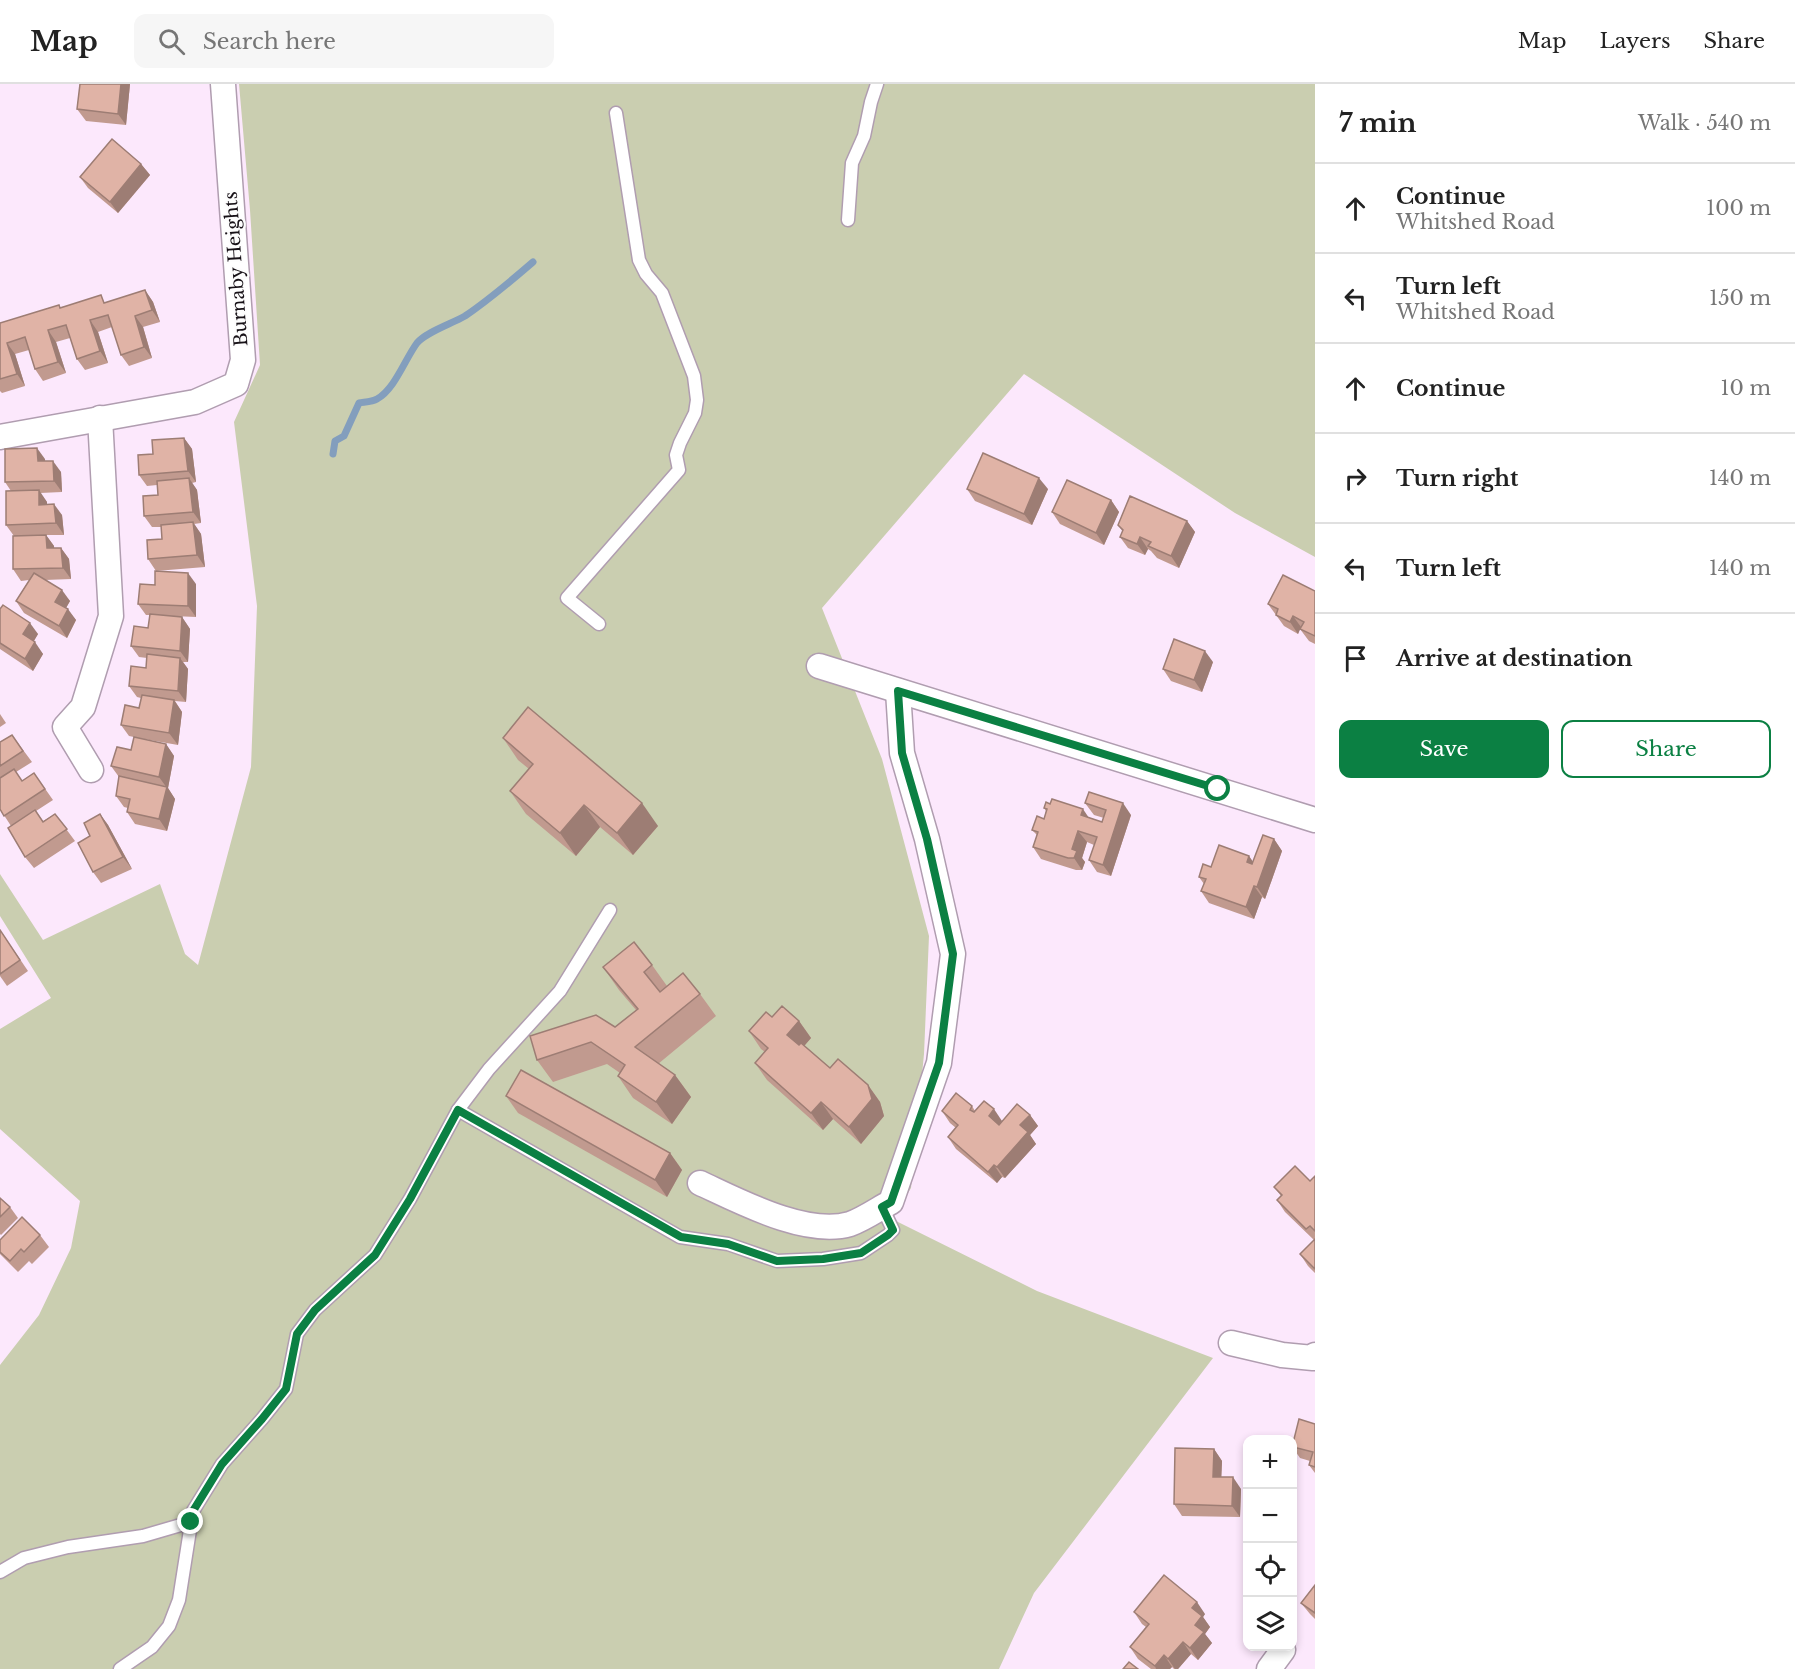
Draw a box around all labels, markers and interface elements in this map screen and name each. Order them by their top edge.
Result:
search box [134,14,554,68]
text: Map [30,24,98,59]
icon: search [155,25,188,58]
text: Search here [203,28,336,55]
text: Map [1518,28,1567,54]
text: Layers [1600,28,1671,54]
text: Share [1704,28,1765,54]
text: 7 min [1339,107,1416,139]
text: Walk · 540 m [1638,111,1771,135]
text: Continue [1396,183,1505,210]
street label: Burnaby Heights [220,191,252,347]
icon: ahead [1339,192,1372,225]
text: 100 m [1706,196,1771,220]
text: Whitshed Road [1396,210,1555,234]
text: Turn left [1396,273,1501,300]
icon: left [1339,282,1372,315]
text: 150 m [1709,286,1771,310]
text: Whitshed Road [1396,300,1555,324]
icon: ahead [1339,372,1372,405]
text: Continue [1396,375,1505,402]
text: 10 m [1721,376,1771,400]
icon: right [1339,462,1372,495]
text: Turn right [1396,465,1518,492]
text: 140 m [1709,466,1771,490]
icon: left [1339,552,1372,585]
text: Turn left [1396,555,1501,582]
text: 140 m [1709,556,1771,580]
icon: arrive [1339,642,1372,675]
text: Arrive at destination [1396,645,1633,672]
button: Save [1339,720,1549,778]
button: Share [1561,720,1771,778]
route start [1204,775,1230,801]
map controls [1243,1435,1297,1651]
button: + [1243,1435,1297,1489]
button: − [1243,1489,1297,1543]
route end [177,1508,203,1534]
button: locate [1243,1543,1297,1597]
button: layers [1243,1597,1297,1651]

